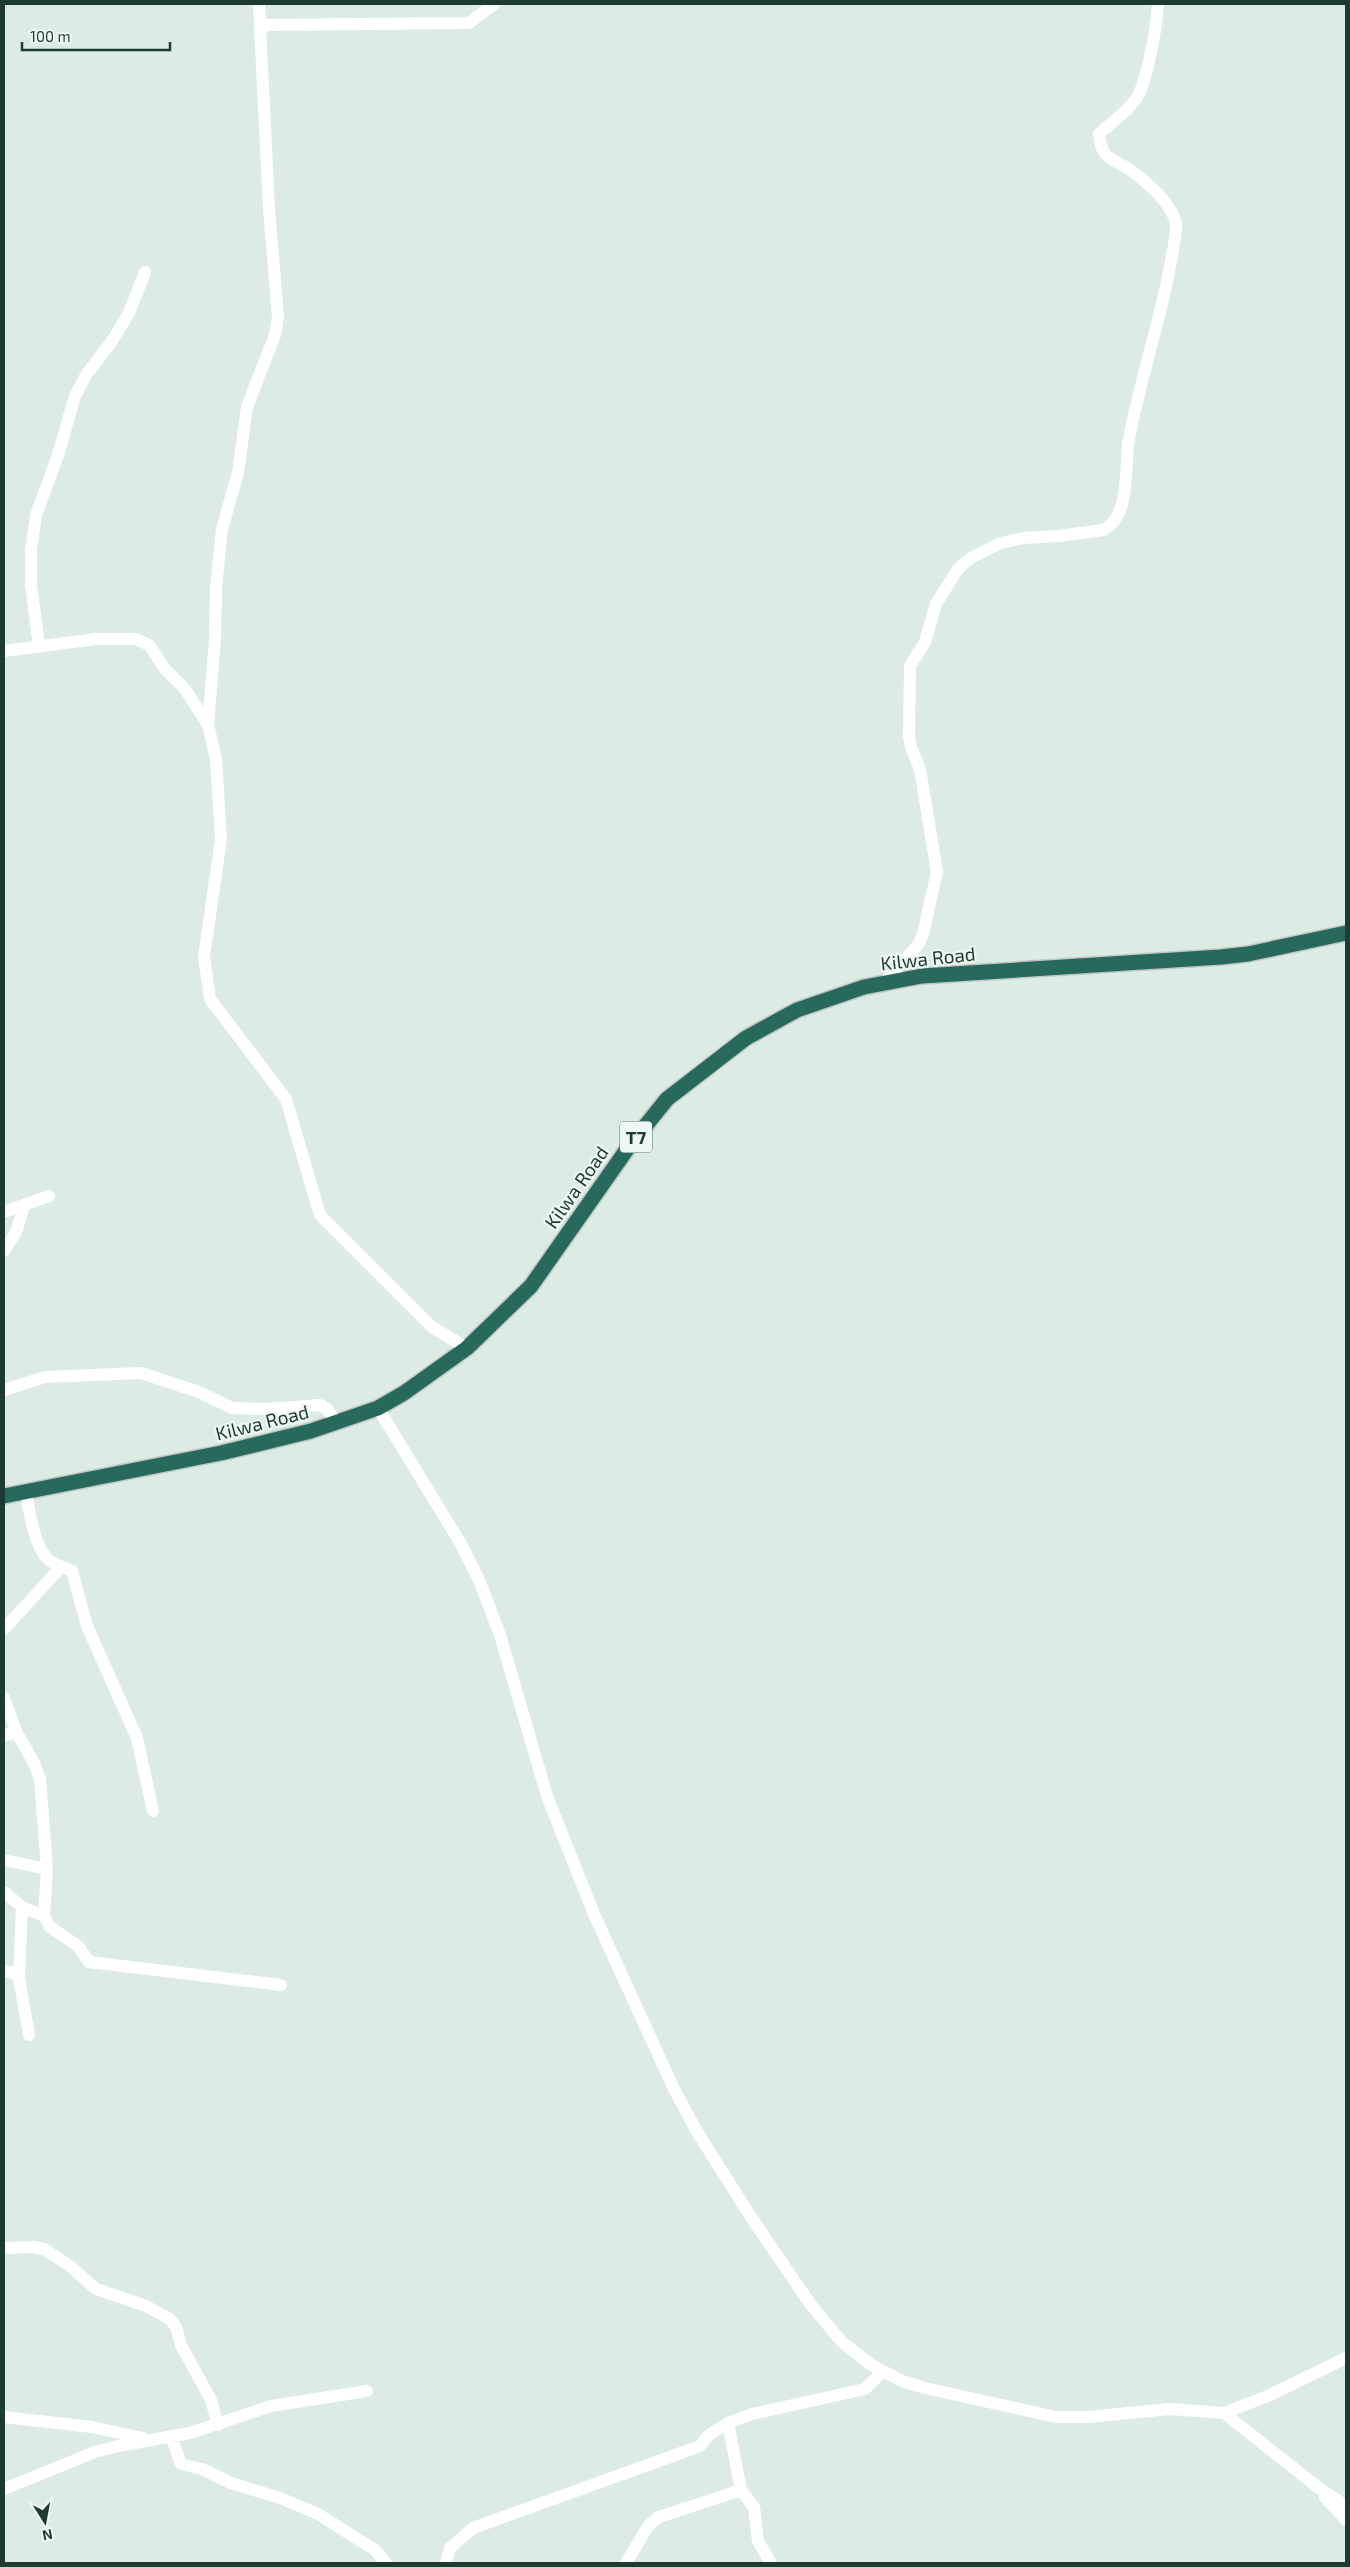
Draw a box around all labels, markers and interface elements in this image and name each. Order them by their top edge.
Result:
scale bar [22,20,170,52]
text: 100 m [30,27,71,45]
street label: Kilwa Road [879,942,977,974]
road number: T7 [620,1122,652,1152]
street label: Kilwa Road [539,1141,613,1233]
street label: Kilwa Road [213,1399,311,1445]
north arrow [20,2497,70,2547]
text: N [41,2526,54,2545]

